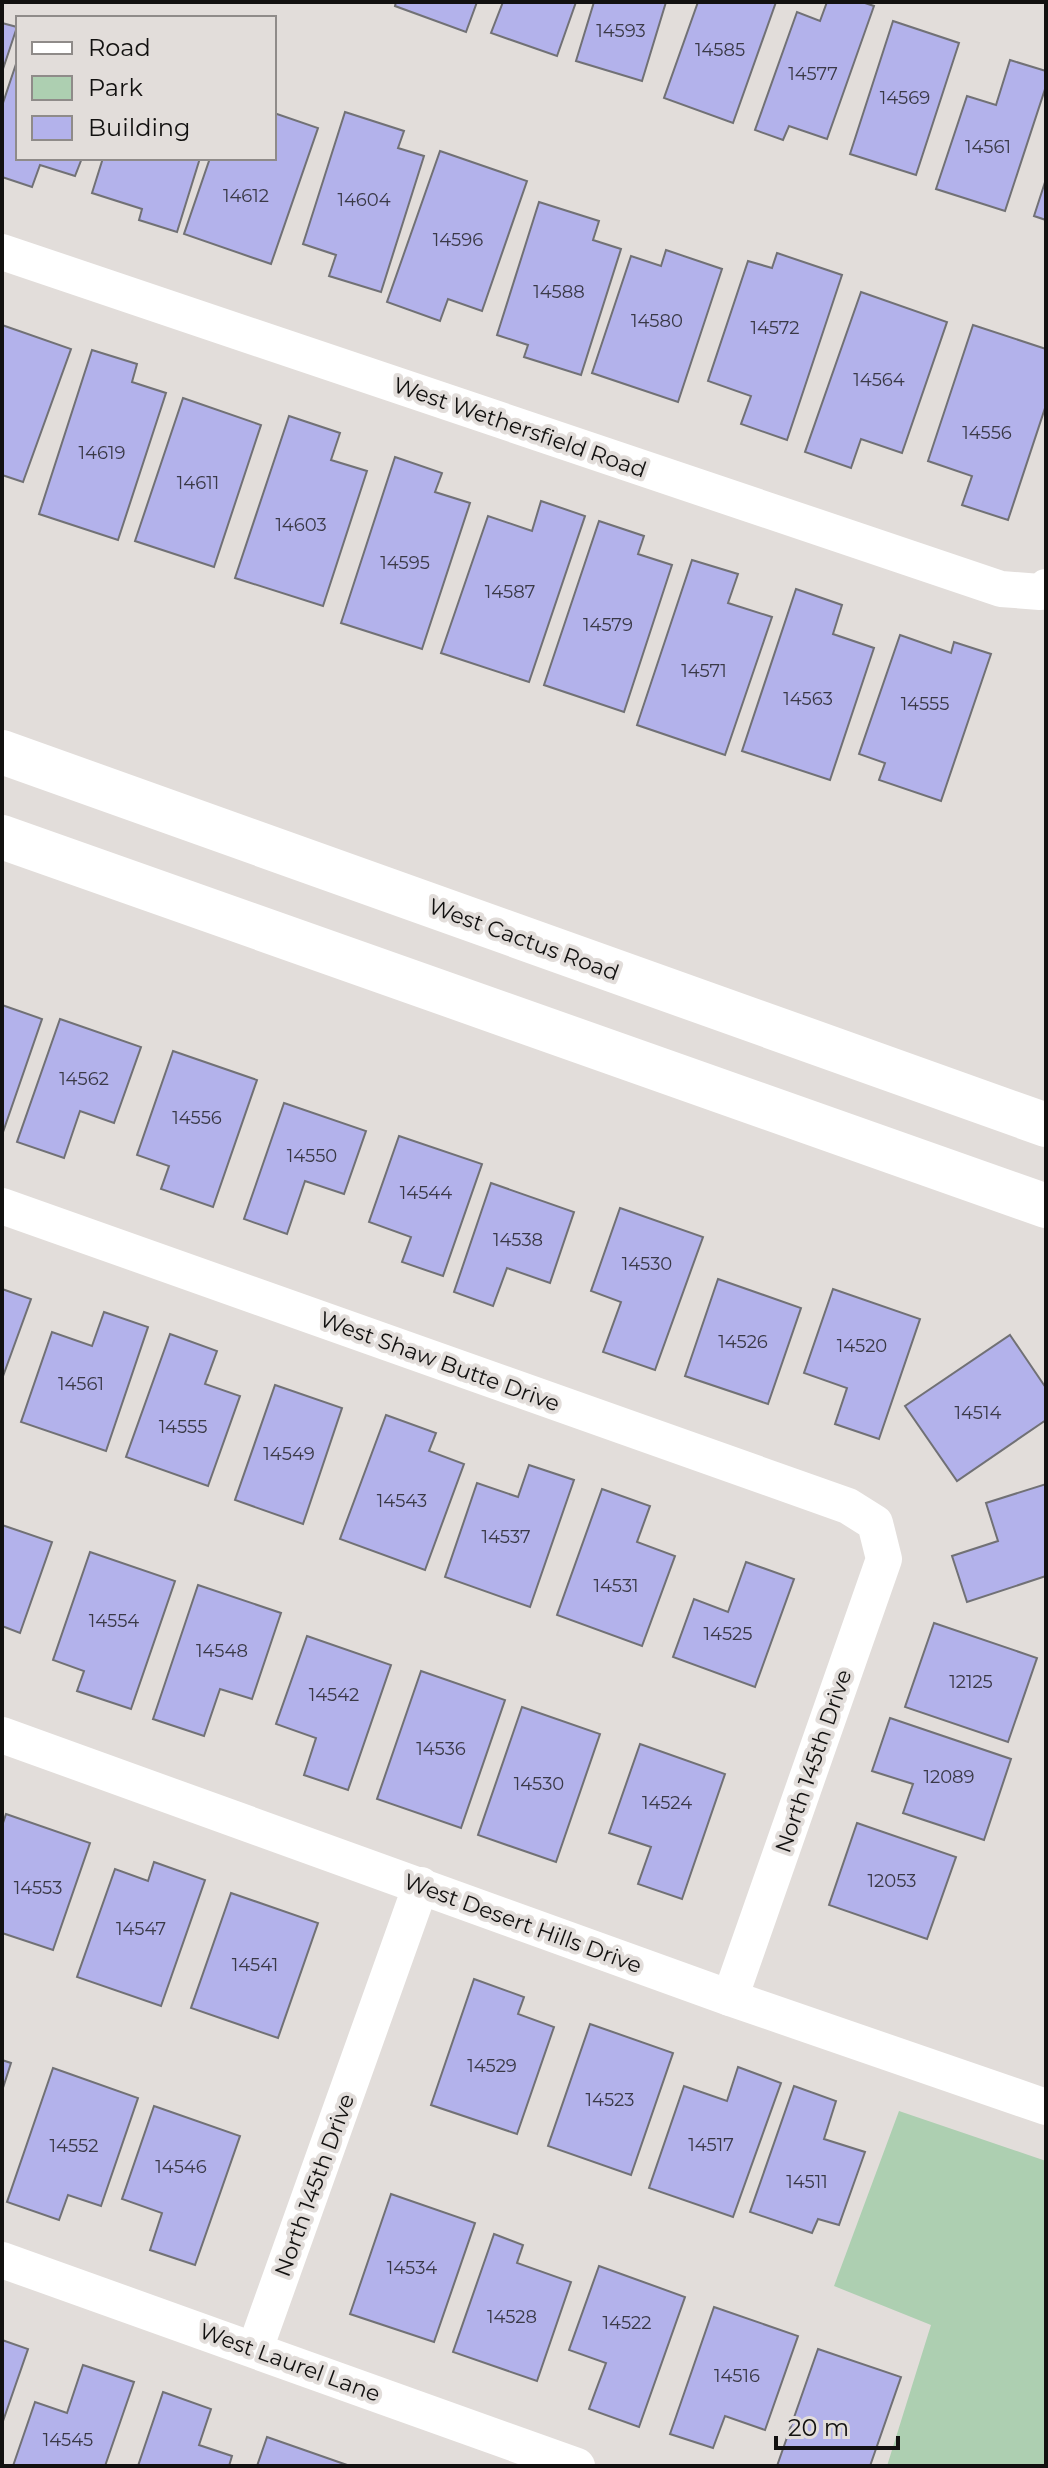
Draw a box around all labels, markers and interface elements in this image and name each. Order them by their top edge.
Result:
legend [16,16,276,160]
house number: 14593 [596,20,646,42]
text: Road [88,33,151,62]
house number: 14585 [695,39,745,61]
house number: 14577 [788,63,838,85]
text: Park [88,73,143,102]
house number: 14569 [880,87,930,109]
text: Building [88,113,191,142]
house number: 14561 [965,136,1011,158]
house number: 14612 [223,185,269,207]
house number: 14604 [337,189,391,211]
house number: 14596 [433,229,483,251]
house number: 14588 [533,281,585,303]
house number: 14580 [631,310,683,332]
house number: 14572 [750,317,800,339]
house number: 14564 [853,369,905,391]
street label: West Wethersfield Road [390,371,650,484]
house number: 14556 [962,422,1012,444]
house number: 14619 [79,442,125,464]
house number: 14611 [177,472,219,494]
house number: 14603 [275,514,327,536]
house number: 14595 [380,552,430,574]
house number: 14587 [485,581,535,603]
house number: 14579 [583,614,633,636]
house number: 14571 [681,660,727,682]
house number: 14563 [783,688,833,710]
house number: 14555 [901,693,949,715]
street label: West Cactus Road [425,892,623,986]
house number: 14562 [59,1068,109,1090]
house number: 14556 [172,1107,222,1129]
house number: 14550 [287,1145,337,1167]
house number: 14544 [400,1182,452,1204]
house number: 14538 [493,1229,543,1251]
house number: 14530 [622,1253,672,1275]
street label: West Shaw Butte Drive [316,1305,564,1417]
house number: 14526 [718,1331,768,1353]
house number: 14520 [837,1335,887,1357]
house number: 14561 [58,1373,104,1395]
house number: 14514 [955,1402,1002,1424]
house number: 14555 [159,1416,207,1438]
house number: 14549 [263,1443,315,1465]
house number: 14543 [377,1490,427,1512]
house number: 14537 [482,1526,530,1548]
house number: 14531 [593,1575,639,1597]
house number: 14554 [89,1610,139,1632]
house number: 14525 [704,1623,752,1645]
house number: 14548 [196,1640,248,1662]
street label: North 145th Drive [769,1666,858,1857]
house number: 12125 [949,1671,993,1693]
house number: 14542 [309,1684,359,1706]
house number: 14536 [416,1738,466,1760]
house number: 12089 [923,1766,975,1788]
house number: 14530 [514,1773,564,1795]
house number: 14524 [642,1792,692,1814]
street label: West Desert Hills Drive [400,1868,645,1979]
house number: 12053 [868,1870,916,1892]
house number: 14553 [14,1877,62,1899]
house number: 14547 [116,1918,166,1940]
house number: 14541 [232,1954,278,1976]
house number: 14529 [467,2055,517,2077]
house number: 14523 [586,2089,634,2111]
street label: North 145th Drive [269,2090,360,2280]
house number: 14517 [688,2134,734,2156]
house number: 14552 [50,2135,98,2157]
house number: 14546 [155,2156,207,2178]
house number: 14511 [786,2171,828,2193]
house number: 14534 [387,2257,437,2279]
house number: 14528 [487,2306,537,2328]
house number: 14522 [603,2312,651,2334]
street label: West Laurel Lane [196,2317,384,2408]
house number: 14516 [714,2365,760,2387]
scale bar [776,2400,898,2450]
text: 20 m [788,2413,849,2442]
house number: 14545 [43,2429,93,2451]

